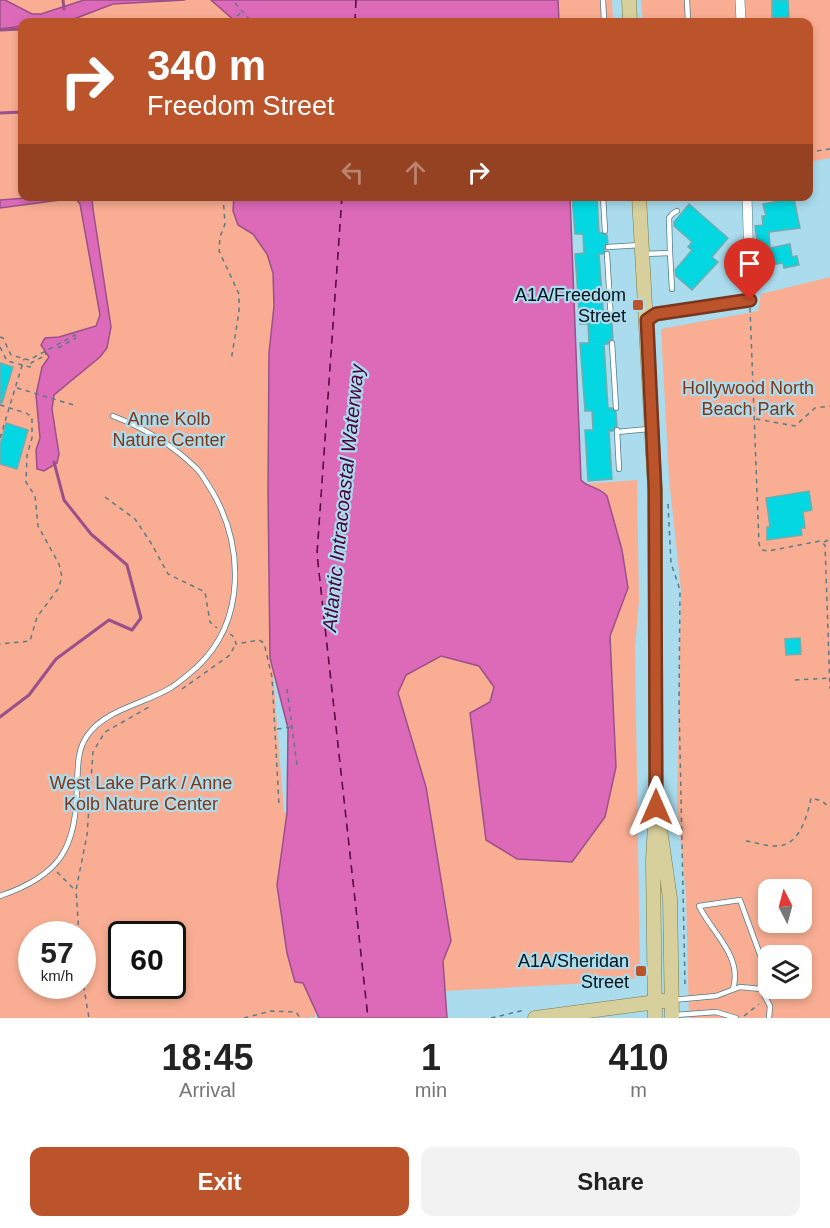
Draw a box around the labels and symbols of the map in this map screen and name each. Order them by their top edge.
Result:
pin [724,238,775,300]
place label: A1A/Freedom Street [515,285,626,326]
marker: A1A/Freedom Street [631,298,645,312]
water label: Atlantic Intracoastal Waterway [318,362,368,634]
park label: Hollywood North Beach Park [682,378,814,419]
park label: Anne Kolb Nature Center [112,409,226,450]
park label: West Lake Park / Anne Kolb Nature Center [50,773,232,814]
position arrow [624,775,688,839]
north arrow [758,879,812,933]
speed limit sign: 60 [108,921,186,999]
place label: A1A/Sheridan Street [518,951,629,992]
marker: A1A/Sheridan Street [634,964,648,978]

